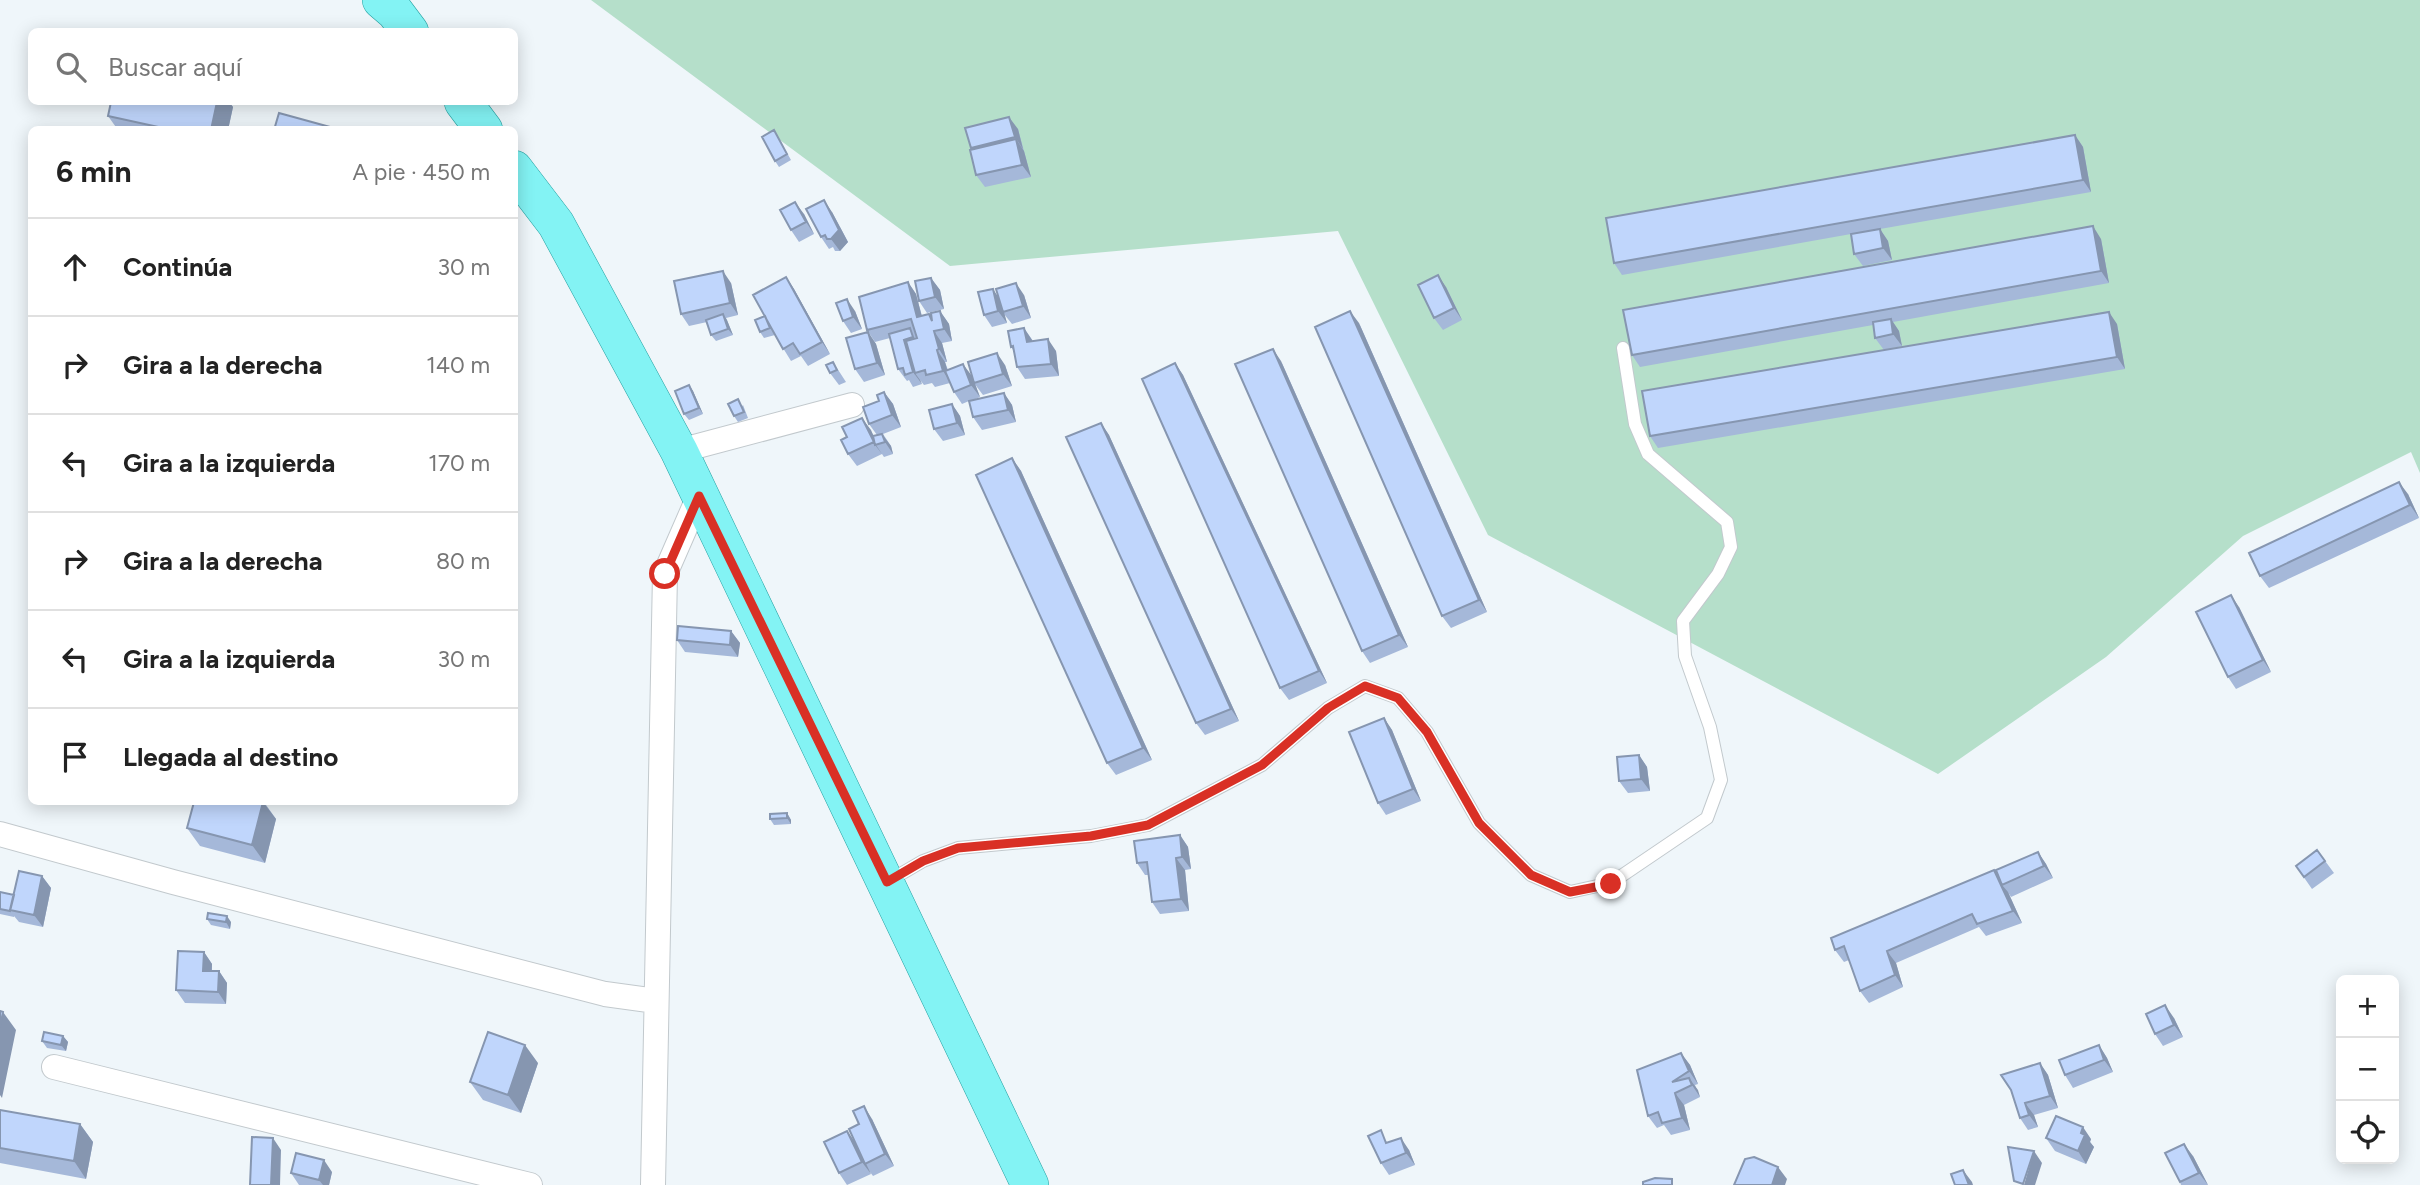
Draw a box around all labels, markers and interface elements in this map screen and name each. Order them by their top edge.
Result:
search box [28,28,518,105]
icon: search [52,48,90,86]
text: Buscar aquí [108,51,242,83]
text: 6 min [56,153,132,190]
text: A pie · 450 m [353,158,490,186]
icon: ahead [56,248,94,286]
text: Continúa [123,251,232,283]
text: 30 m [437,253,490,281]
icon: right [56,346,94,384]
text: Gira a la derecha [123,349,323,381]
text: 140 m [426,351,490,379]
icon: left [56,444,94,482]
text: Gira a la izquierda [123,447,335,479]
text: 170 m [428,449,490,477]
icon: right [56,542,94,580]
text: Gira a la derecha [123,545,323,577]
text: 80 m [436,547,490,575]
route start [649,558,680,589]
icon: left [56,640,94,678]
text: Gira a la izquierda [123,643,335,675]
text: 30 m [437,645,490,673]
icon: arrive [56,738,94,776]
text: Llegada al destino [123,741,338,773]
route end [1595,868,1626,899]
map controls [2336,975,2399,1164]
button: + [2336,975,2399,1038]
button: − [2336,1038,2399,1101]
button: locate [2336,1101,2399,1164]

